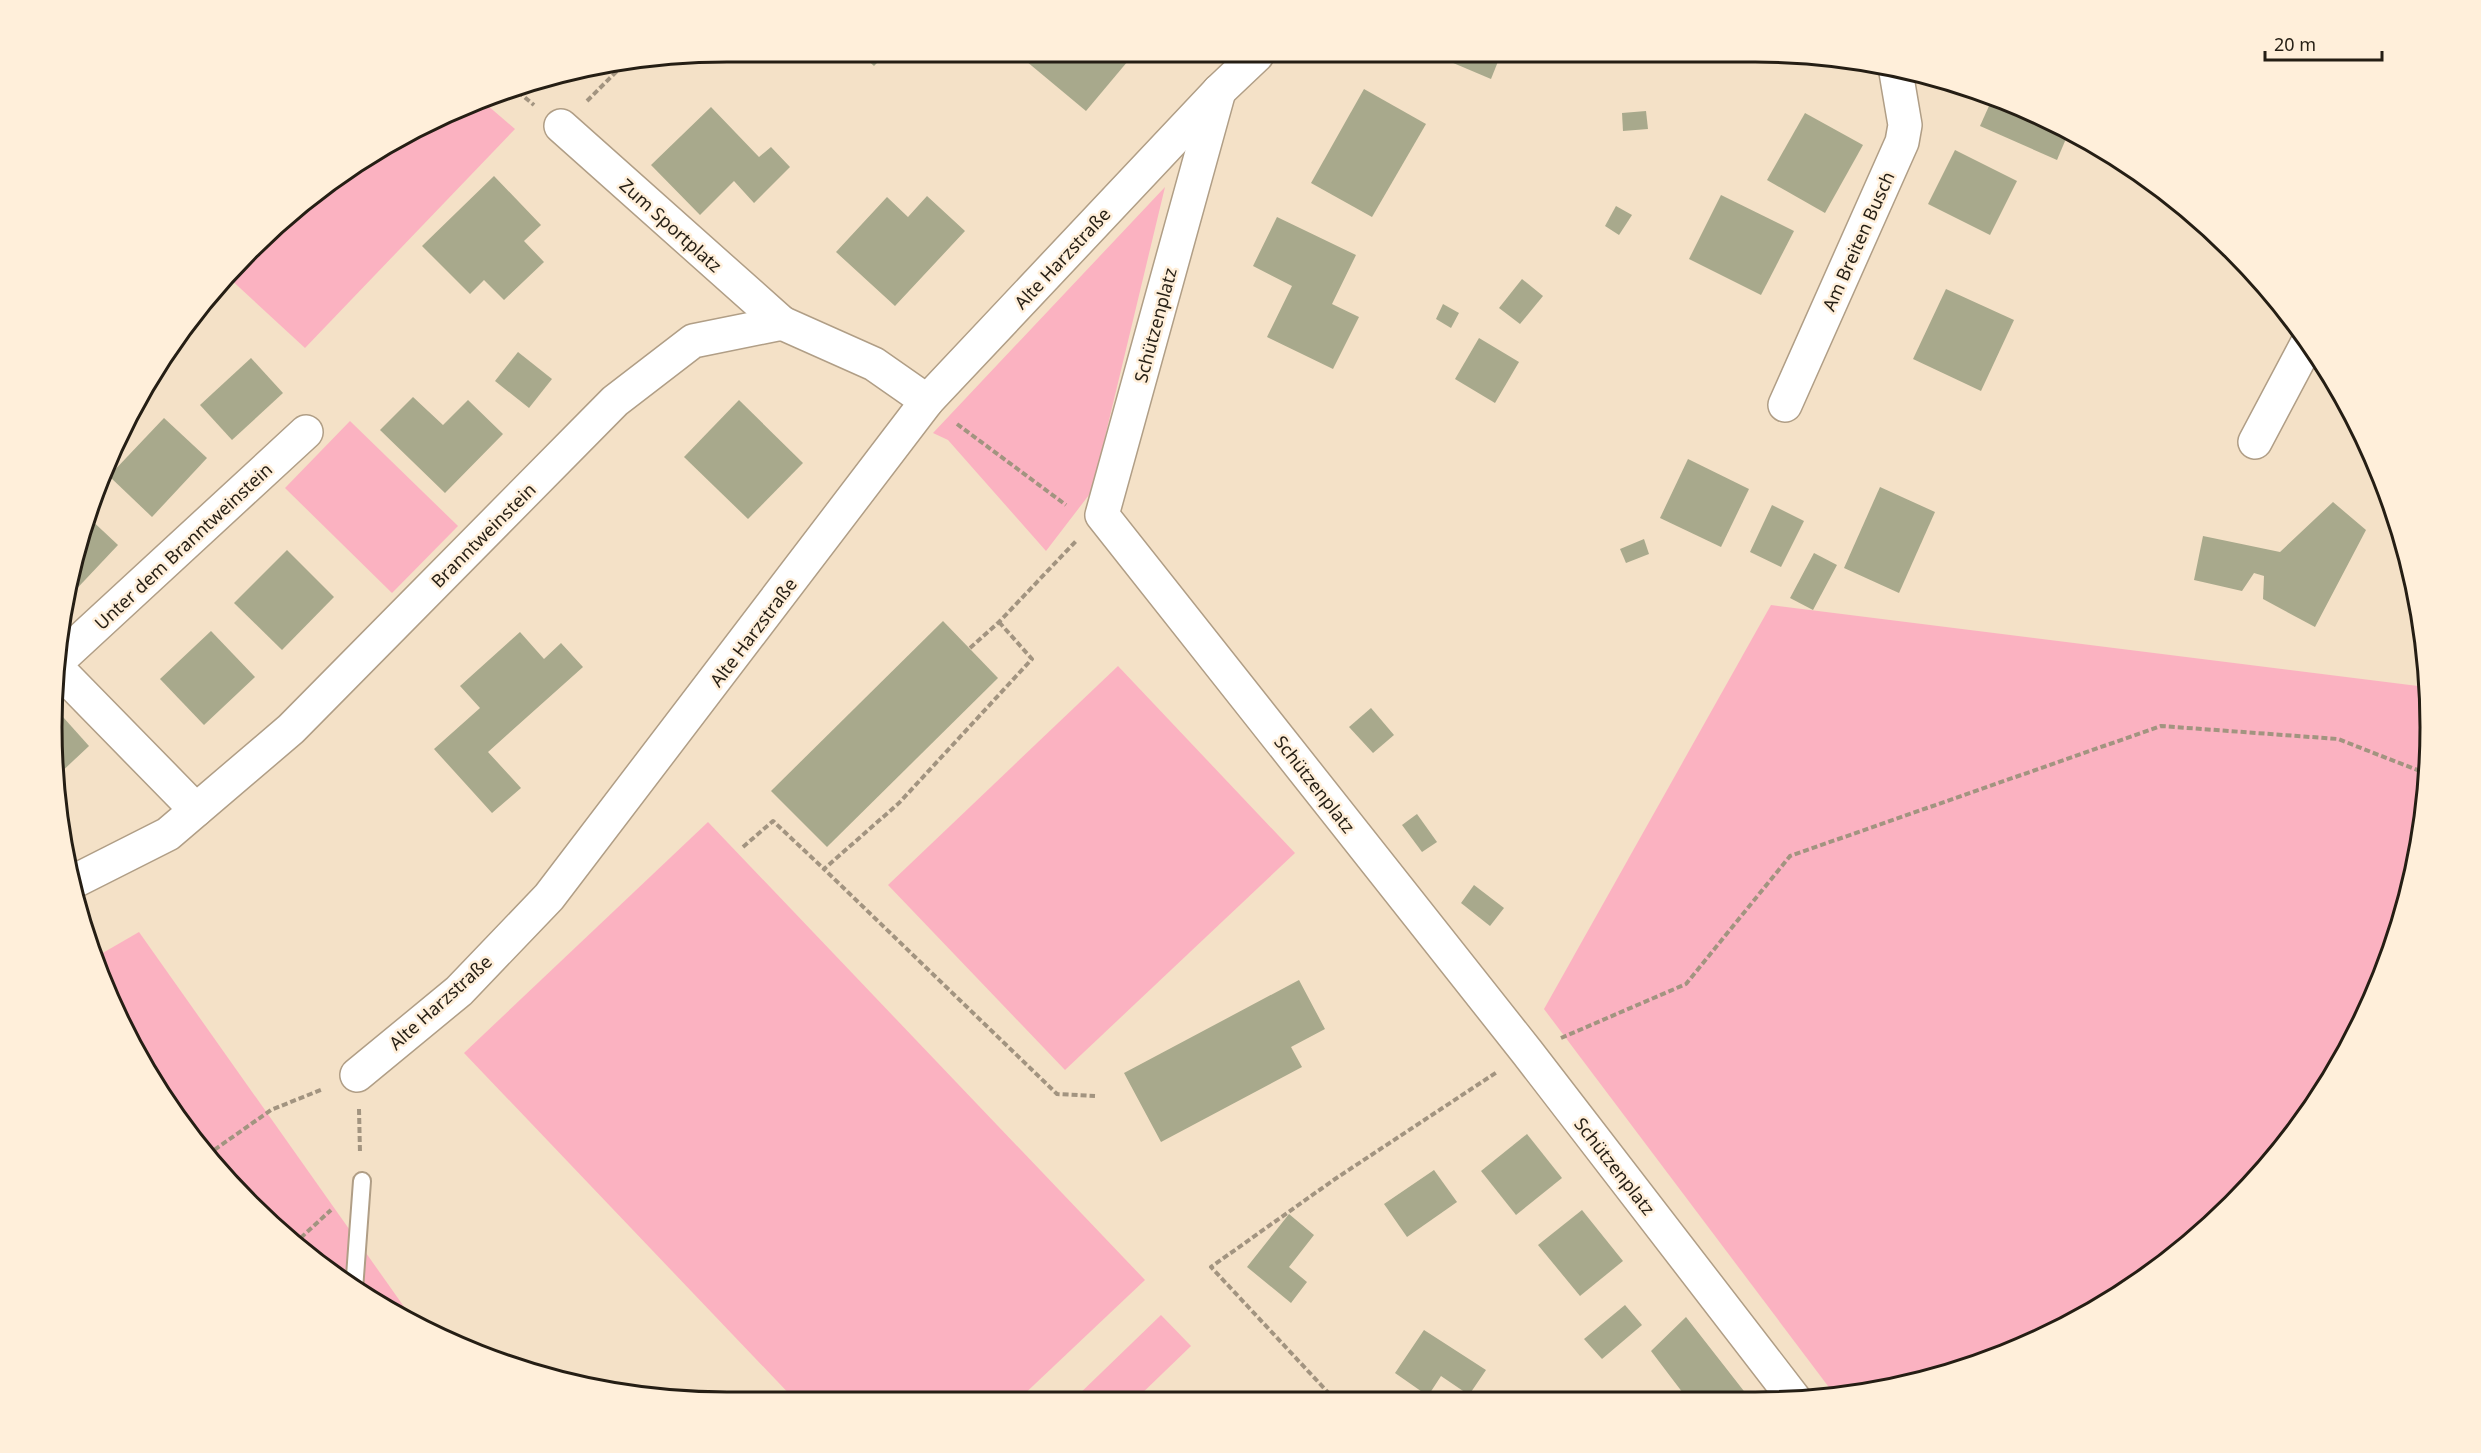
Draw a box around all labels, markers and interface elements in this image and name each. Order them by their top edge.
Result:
scale bar [2265,24,2382,62]
text: 20 m [2274,32,2316,56]
street label: Am Breiten Busch [1816,167,1900,315]
street label: Zum Sportplatz [615,173,727,277]
street label: Alte Harzstraße [1009,202,1115,314]
street label: Schützenplatz [1128,265,1182,385]
street label: Unter dem Branntweinstein [89,457,277,635]
street label: Branntweinstein [425,477,541,593]
street label: Alte Harzstraße [704,573,802,691]
street label: Schützenplatz [1269,730,1361,838]
street label: Alte Harzstraße [383,949,497,1055]
street label: Schützenplatz [1569,1112,1661,1220]

